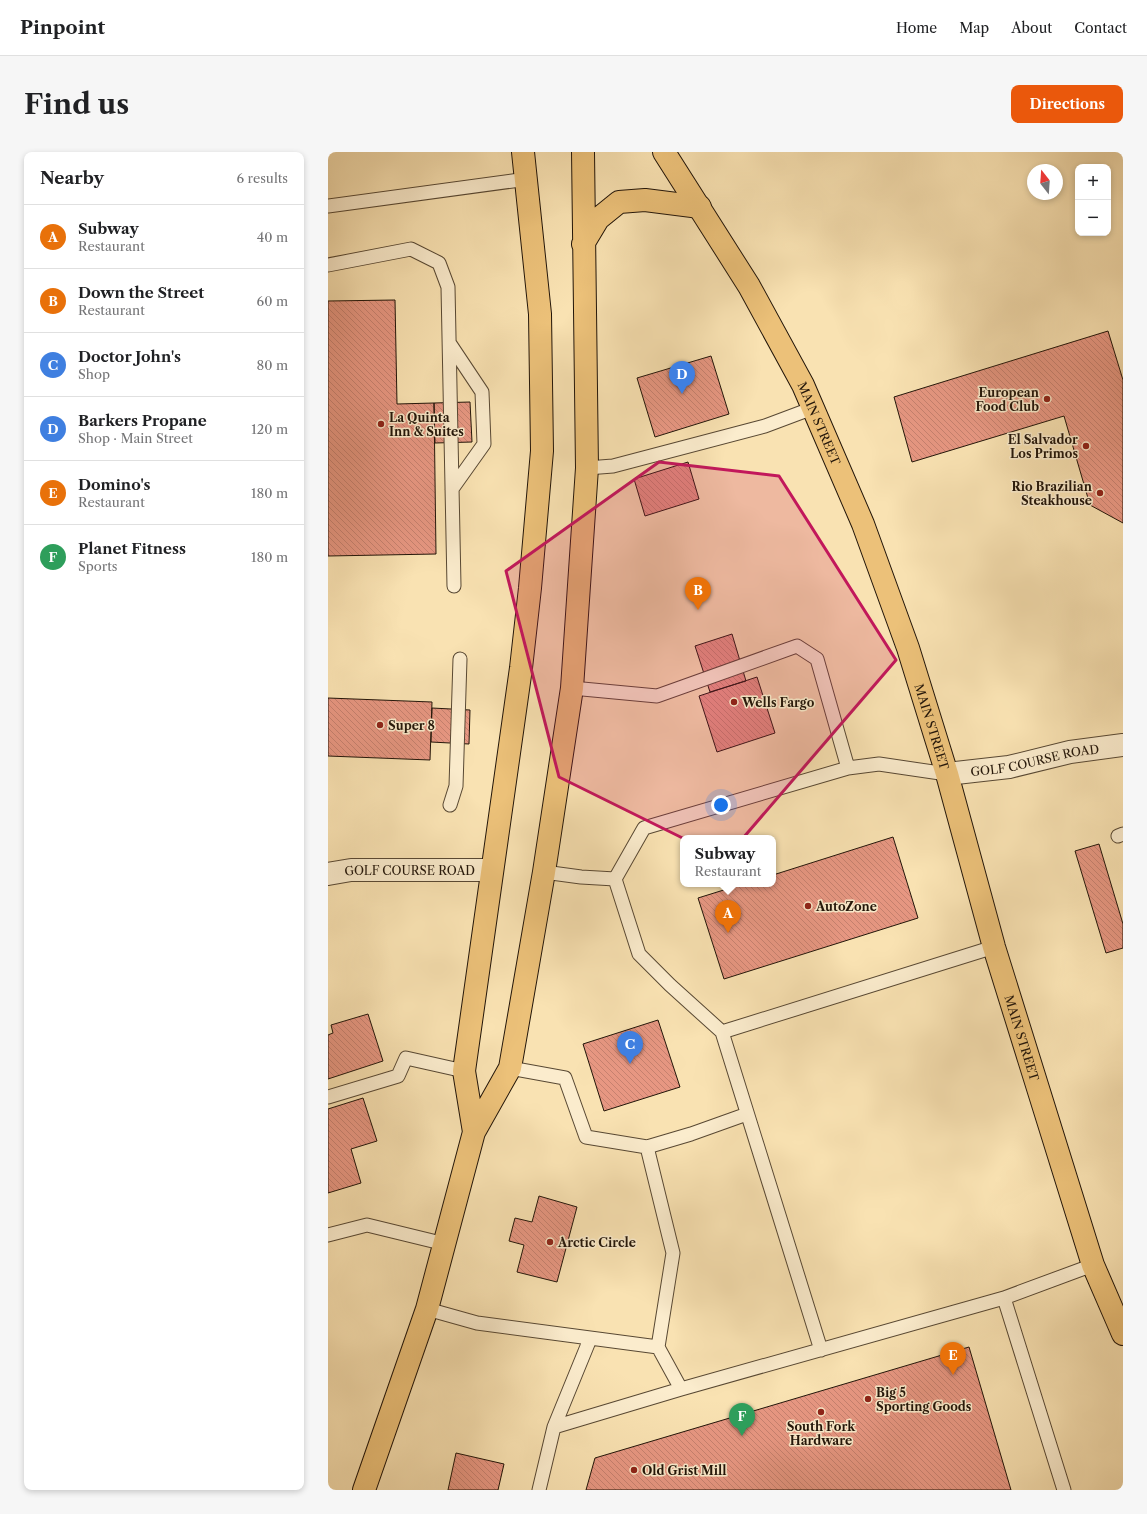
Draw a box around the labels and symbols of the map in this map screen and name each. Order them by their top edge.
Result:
north arrow [1027,164,1063,200]
pin: D [669,361,695,394]
street label: MAIN STREET [795,379,844,467]
place label: European Food Club [975,385,1040,414]
marker: European Food Club [1042,394,1052,404]
place label: La Quinta Inn & Suites [389,410,464,439]
marker: La Quinta Inn & Suites [376,419,386,429]
place label: El Salvador Los Primos [1008,432,1078,461]
marker: El Salvador Los Primos [1081,441,1091,451]
place label: Rio Brazilian Steakhouse [1011,479,1093,508]
marker: Rio Brazilian Steakhouse [1095,488,1105,498]
pin: B [685,577,711,610]
street label: MAIN STREET [912,682,953,771]
place label: Wells Fargo [741,695,815,710]
marker: Wells Fargo [729,697,739,707]
place label: Super 8 [388,718,435,733]
marker: Super 8 [375,720,385,730]
street label: GOLF COURSE ROAD [970,741,1100,779]
your location [711,795,731,815]
street label: GOLF COURSE ROAD [343,862,475,879]
place label: AutoZone [815,899,877,914]
pin: A [715,900,741,933]
marker: AutoZone [803,901,813,911]
street label: MAIN STREET [1002,993,1043,1083]
pin: C [617,1031,643,1064]
place label: Arctic Circle [557,1235,636,1250]
marker: Arctic Circle [545,1237,555,1247]
pin: E [940,1342,966,1375]
place label: Big 5 Sporting Goods [876,1385,972,1414]
marker: Big 5 Sporting Goods [863,1394,873,1404]
pin: F [729,1403,755,1436]
marker: South Fork Hardware [816,1407,826,1417]
place label: South Fork Hardware [787,1419,856,1448]
place label: Old Grist Mill [642,1463,727,1478]
marker: Old Grist Mill [629,1465,639,1475]

